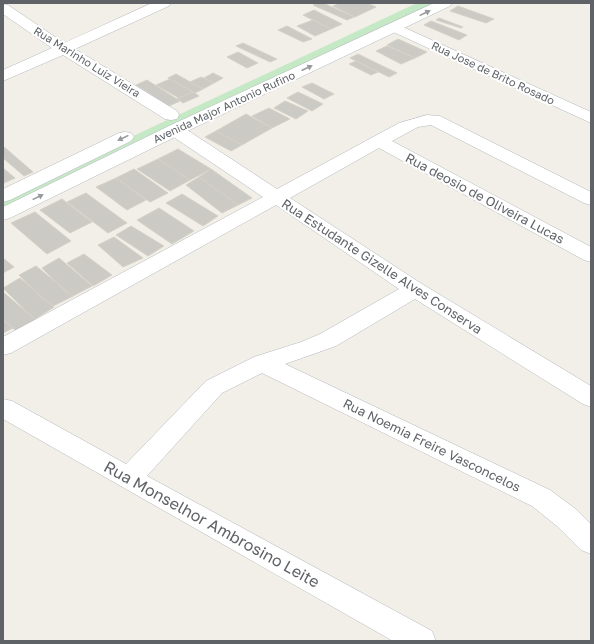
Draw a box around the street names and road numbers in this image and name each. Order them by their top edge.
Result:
street label: Rua Marinho Luiz Vieira [32,24,143,100]
street label: Rua Jose de Brito Rosado [430,38,557,107]
street label: Avenida Major Antonio Rufino [151,68,297,145]
street label: Rua deosio de Oliveira Lucas [403,149,567,247]
street label: Rua Estudante Gizelle Alves Conserva [279,195,485,337]
street label: Rua Noemia Freire Vasconcelos [341,395,524,495]
street label: Rua Monselhor Ambrosino Leite [101,456,323,592]

